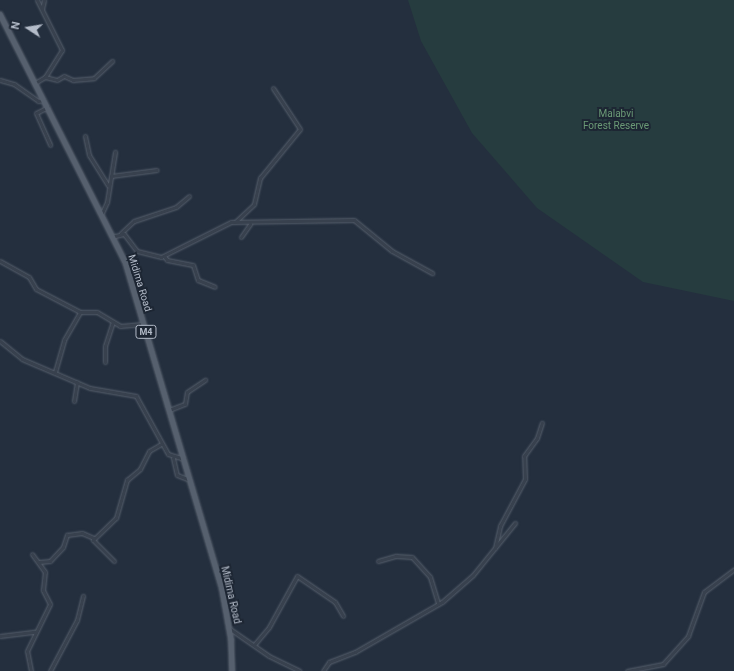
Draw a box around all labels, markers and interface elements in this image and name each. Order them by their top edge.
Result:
north arrow [8,8,48,48]
text: N [9,20,23,31]
park label: Malabvi Forest Reserve [583,107,649,130]
street label: Midima Road [126,253,154,313]
road number: M4 [135,325,157,339]
street label: Midima Road [219,565,243,625]

